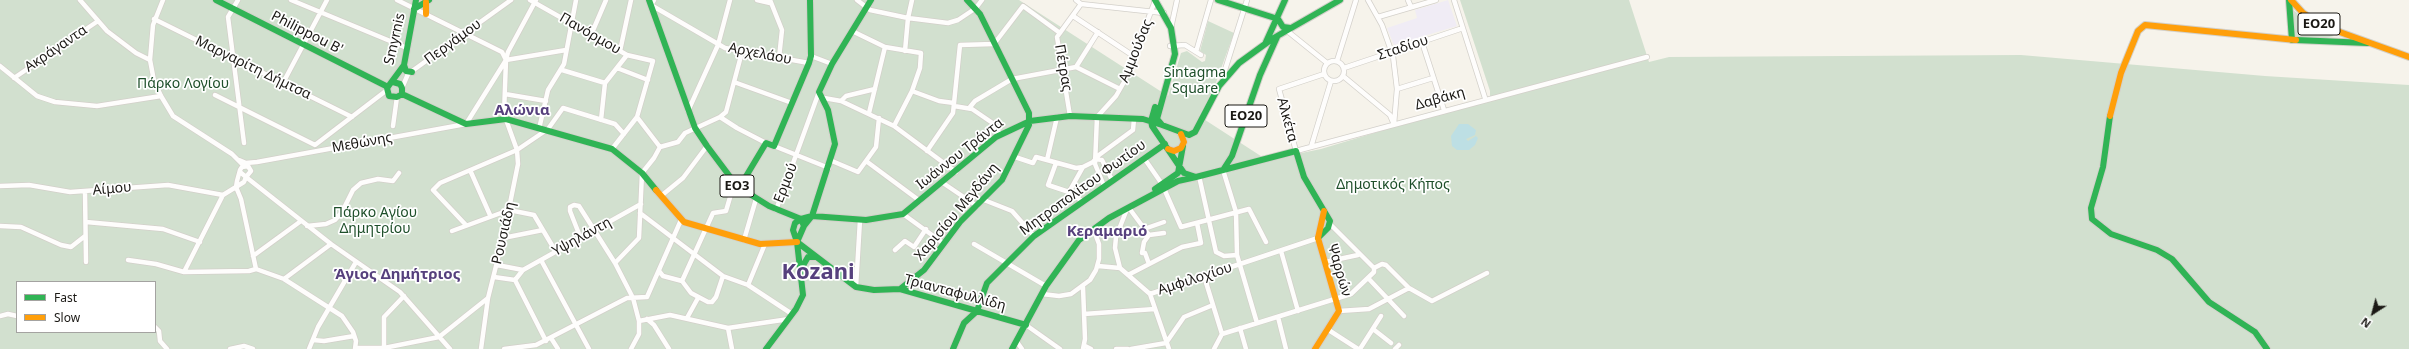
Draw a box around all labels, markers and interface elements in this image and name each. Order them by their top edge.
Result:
street label: Philippou B' [268,8,346,58]
street label: Πανόρμου [556,10,624,58]
street label: Smyrnis [381,11,409,67]
road number: ΕΟ20 [2298,13,2340,35]
street label: Περγάμου [421,16,485,68]
street label: Αμμούδας [1116,17,1156,85]
street label: Ακράγαντα [22,22,90,76]
street label: Σταδίου [1375,32,1431,64]
street label: Μαργαρίτη Δήμτσα [192,33,314,103]
street label: Αρχελάου [727,40,793,68]
street label: Πέτρας [1051,43,1075,93]
park label: Sintagma Square [1164,65,1226,98]
park label: Πάρκο Λογίου [137,76,229,92]
street label: Δαβάκη [1413,84,1467,114]
street label: Αλκέτα [1273,96,1301,144]
district label: Αλώνια [494,102,550,120]
road number: ΕΟ20 [1225,105,1267,127]
street label: Ιωάννου Τράντα [913,115,1007,193]
street label: Μεθώνης [330,129,394,157]
street label: Μητροπολίτου Φωτίου [1017,137,1149,239]
street label: Χαρισίου Μεγδάνη [911,160,1003,264]
street label: Ερμού [771,161,801,205]
road number: ΕΟ3 [720,175,754,197]
park label: Δημοτικός Κήπος [1336,177,1450,193]
street label: Αίμου [92,179,132,199]
street label: Ρουσιάδη [489,200,519,266]
park label: Πάρκο Αγίου Δημητρίου [333,205,417,238]
street label: Υψηλάντη [550,214,614,260]
district label: Κεραμαριό [1067,223,1147,241]
street label: Ψαρρών [1323,242,1355,298]
street label: Αμφιλοχίου [1156,259,1234,299]
district label: Kozani [781,260,855,286]
district label: Άγιος Δημήτριος [334,266,460,284]
street label: Τριανταφυλλίδη [902,271,1008,315]
legend [16,281,156,333]
text: Fast [54,289,77,306]
north arrow [2353,293,2393,333]
text: Slow [54,309,80,326]
text: N [2358,314,2374,332]

